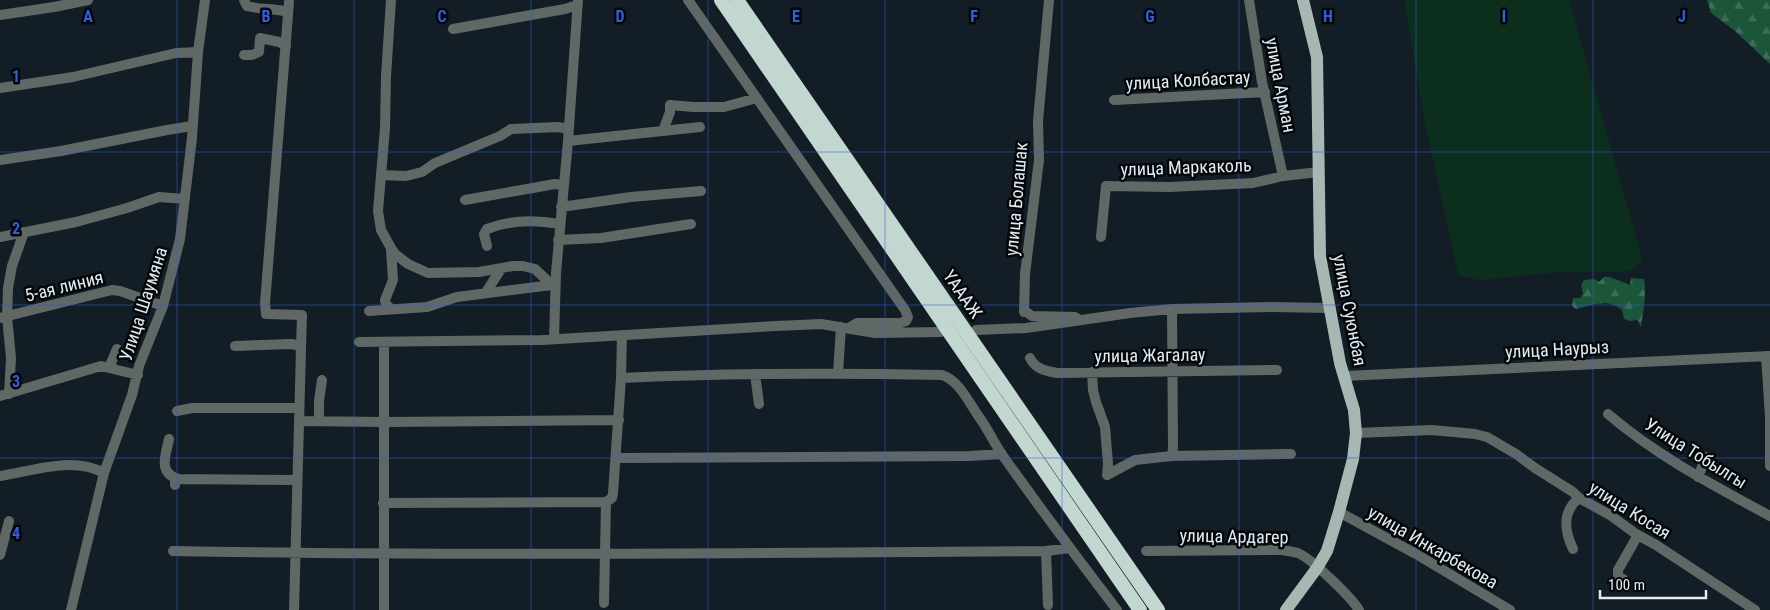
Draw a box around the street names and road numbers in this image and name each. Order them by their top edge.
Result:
street label: улица Арман [1261,36,1301,134]
street label: улица Колбастау [1125,66,1251,94]
street label: улица Болашак [1001,141,1031,257]
street label: улица Маркаколь [1120,154,1252,180]
street label: Улица Шаумяна [115,244,171,364]
street label: улица Суюнбая [1329,252,1371,368]
street label: 5-ая линия [23,266,105,306]
street label: ҮАААЖ [939,266,987,322]
street label: улица Наурыз [1505,336,1609,362]
street label: улица Жагалау [1094,344,1206,366]
street label: Улица Тобылгы [1641,413,1751,493]
street label: улица Косая [1585,477,1675,543]
street label: улица Инкарбекова [1364,501,1502,593]
street label: улица Ардагер [1179,525,1289,547]

